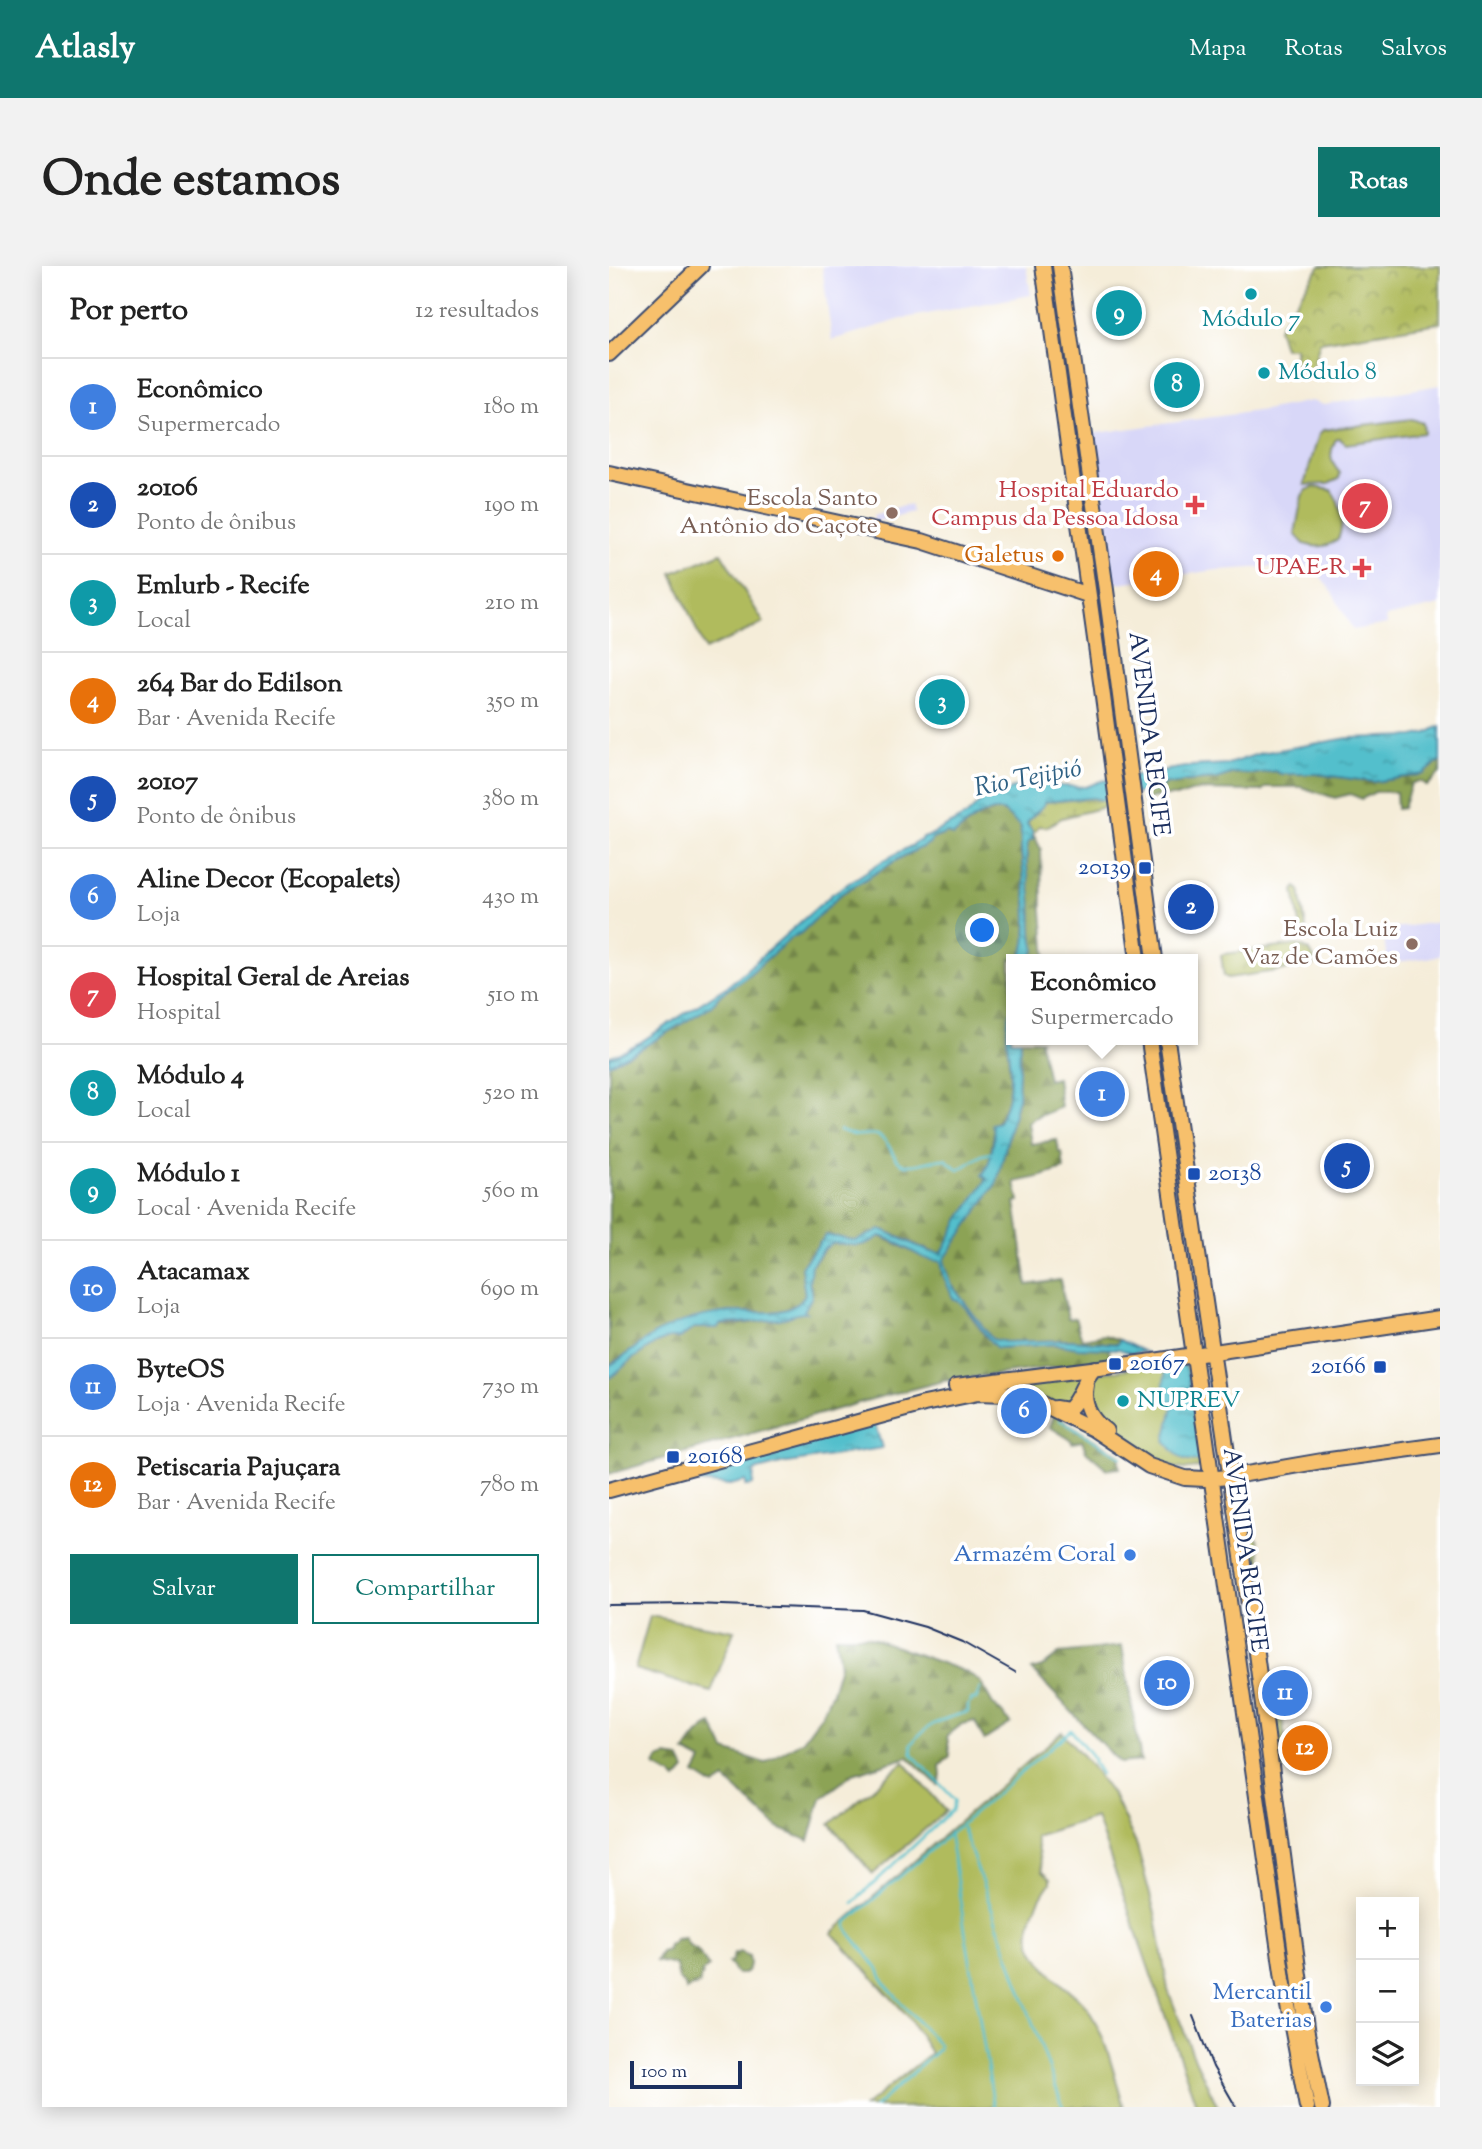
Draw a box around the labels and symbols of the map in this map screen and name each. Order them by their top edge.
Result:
marker: Módulo 7 [1243,286,1259,302]
pin: 9 [1096,287,1142,339]
place label: Módulo 7 [1202,303,1300,337]
place label: Módulo 8 [1278,356,1377,390]
pin: 8 [1154,359,1200,411]
marker: Módulo 8 [1256,365,1272,381]
place label: Hospital Eduardo Campus da Pessoa Idosa [931,474,1179,536]
pin: 7 [1342,480,1388,532]
place label: Escola Santo Antônio do Caçote [680,482,878,544]
marker: Hospital Eduardo Campus da Pessoa Idosa [1185,495,1205,515]
marker: Escola Santo Antônio do Caçote [884,505,900,521]
place label: Galetus [964,539,1044,573]
marker: Galetus [1050,548,1066,564]
pin: 4 [1133,548,1179,600]
place label: UPAE-R [1256,551,1347,585]
marker: UPAE-R [1352,558,1372,578]
street label: AVENIDA RECIFE [1119,630,1177,839]
pin: 3 [919,676,965,728]
water label: Rio Tejipió [971,750,1085,808]
place label: 20139 [1078,851,1131,885]
marker: 20139 [1137,860,1153,876]
pin: 2 [1168,881,1214,933]
your location [965,913,999,947]
place label: Escola Luiz Vaz de Camões [1242,913,1398,975]
marker: Escola Luiz Vaz de Camões [1404,936,1420,952]
pin: 1 [1079,1068,1125,1120]
pin: 5 [1324,1140,1370,1192]
place label: 20138 [1208,1157,1262,1191]
marker: 20138 [1186,1166,1202,1182]
place label: 20167 [1129,1347,1185,1381]
place label: 20166 [1310,1350,1366,1384]
marker: 20167 [1107,1356,1123,1372]
marker: 20166 [1372,1359,1388,1375]
place label: NUPREV [1137,1384,1240,1418]
pin: 6 [1001,1385,1047,1437]
marker: NUPREV [1115,1393,1131,1409]
place label: 20168 [687,1440,743,1474]
street label: AVENIDA RECIFE [1213,1446,1275,1655]
marker: 20168 [665,1449,681,1465]
place label: Armazém Coral [953,1538,1116,1572]
marker: Armazém Coral [1122,1547,1138,1563]
pin: 10 [1144,1657,1190,1709]
pin: 11 [1262,1667,1308,1719]
pin: 12 [1282,1722,1328,1774]
place label: Mercantil Baterias [1213,1976,1312,2038]
marker: Mercantil Baterias [1318,1999,1334,2015]
scale bar [630,2058,742,2090]

